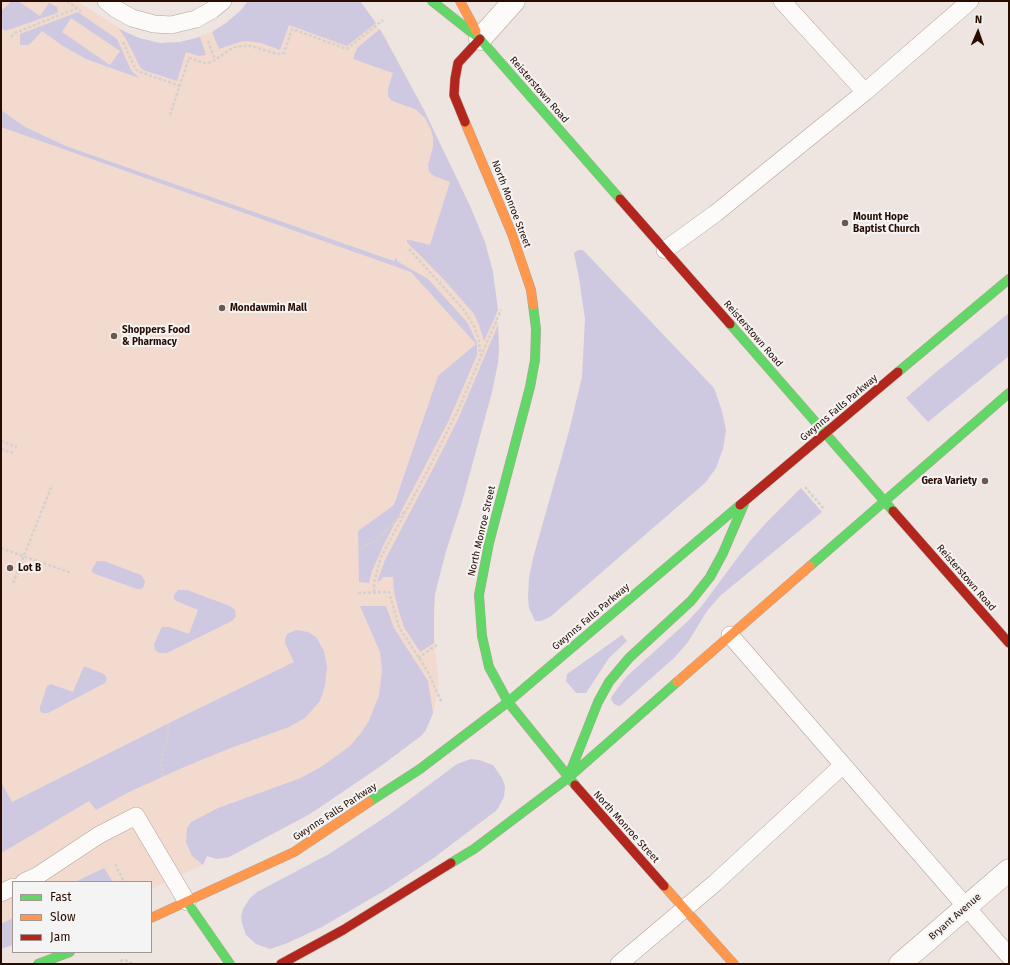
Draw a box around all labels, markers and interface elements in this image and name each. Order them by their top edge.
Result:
north arrow [958,12,998,52]
text: N [975,13,982,26]
street label: Reisterstown Road [507,54,571,126]
street label: North Monroe Street [489,159,533,249]
place label: Mount Hope Baptist Church [853,211,920,234]
marker: Mount Hope Baptist Church [840,218,850,228]
street label: Reisterstown Road [721,298,785,370]
place label: Mondawmin Mall [230,302,307,314]
marker: Mondawmin Mall [217,303,227,313]
place label: Shoppers Food & Pharmacy [122,324,190,348]
marker: Shoppers Food & Pharmacy [109,331,119,341]
street label: Gwynns Falls Parkway [798,372,880,444]
place label: Gera Variety [921,475,977,487]
marker: Gera Variety [980,476,990,486]
street label: North Monroe Street [466,484,498,578]
street label: Reisterstown Road [934,542,998,614]
place label: Lot B [18,562,41,574]
marker: Lot B [5,563,15,573]
street label: Gwynns Falls Parkway [550,581,632,653]
street label: Gwynns Falls Parkway [291,780,379,844]
street label: North Monroe Street [591,789,661,865]
legend [12,881,152,953]
text: Fast [50,890,72,904]
street label: Bryant Avenue [926,891,984,943]
text: Slow [50,910,76,924]
text: Jam [50,930,70,944]

